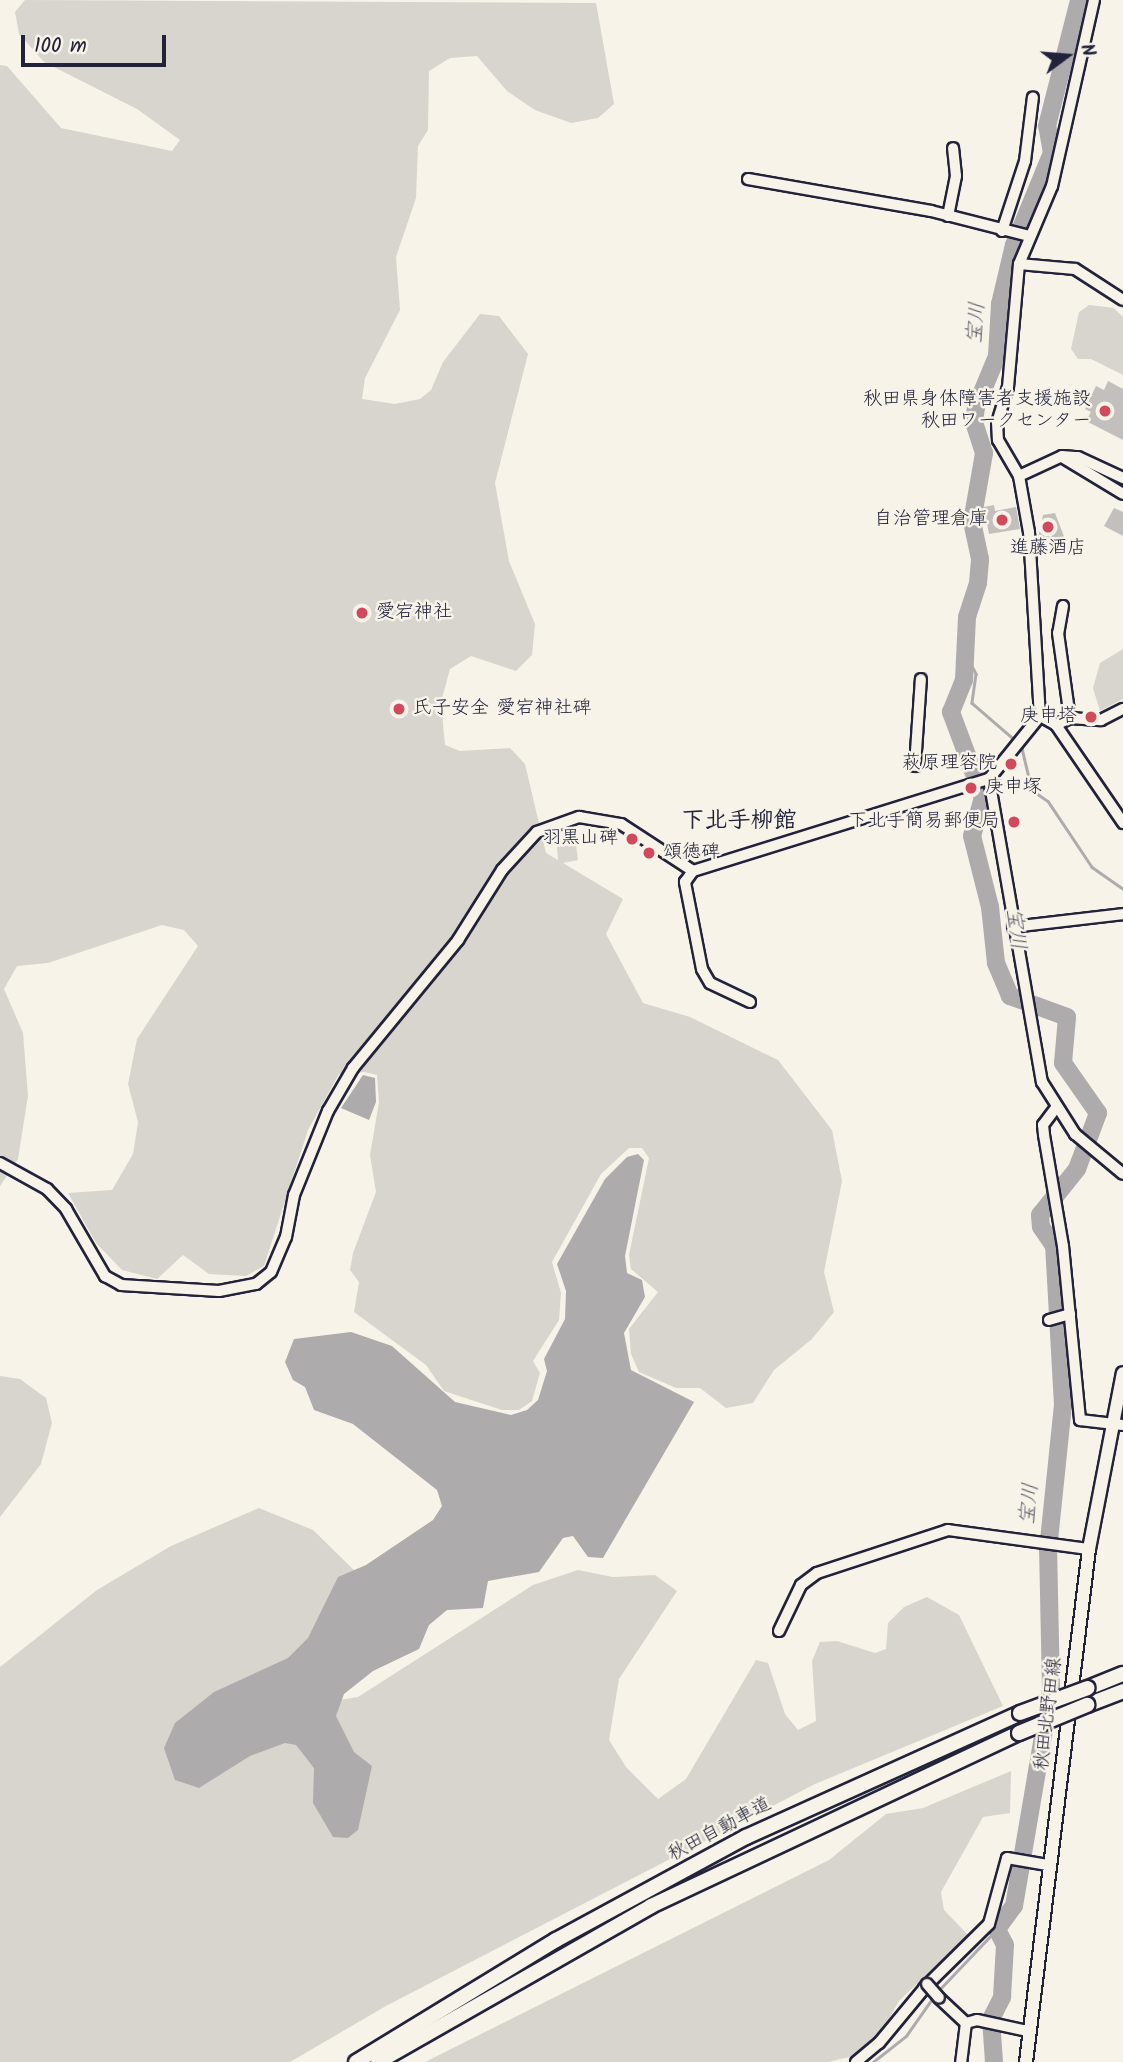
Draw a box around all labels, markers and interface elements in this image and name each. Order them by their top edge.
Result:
scale bar [24,21,170,65]
north arrow [1032,21,1102,91]
text: 100 m [34,30,87,63]
text: N [1071,40,1103,60]
water label: 宝川 [963,301,991,345]
place label: 秋田県身体障害者支援施設 秋田ワークセンター [863,389,1091,433]
marker: 秋田県身体障害者支援施設 秋田ワークセンター [1097,403,1113,419]
place label: 自治管理倉庫 [874,509,988,531]
marker: 自治管理倉庫 [994,512,1010,528]
marker: 進藤酒店 [1040,519,1056,535]
place label: 進藤酒店 [1010,538,1086,560]
place label: 愛宕神社 [376,602,452,624]
marker: 愛宕神社 [354,605,370,621]
place label: 氏子安全 愛宕神社碑 [413,698,592,720]
marker: 氏子安全 愛宕神社碑 [391,701,407,717]
place label: 庚申塔 [1020,706,1077,728]
marker: 庚申塔 [1083,709,1099,725]
place label: 萩原理容院 [902,753,997,775]
marker: 萩原理容院 [1003,756,1019,772]
place label: 庚申塚 [985,777,1042,799]
marker: 庚申塚 [963,780,979,796]
district label: 下北手柳館 [682,807,796,835]
place label: 下北手簡易郵便局 [848,811,1000,833]
marker: 下北手簡易郵便局 [1006,814,1022,830]
place label: 羽黒山碑 [542,828,618,850]
marker: 羽黒山碑 [624,831,640,847]
place label: 頌徳碑 [663,842,720,864]
marker: 頌徳碑 [641,845,657,861]
water label: 宝川 [1000,907,1030,951]
water label: 宝川 [1015,1482,1045,1526]
street label: 秋田北野田線 [1031,1656,1067,1772]
street label: 秋田自動車道 [664,1793,776,1867]

